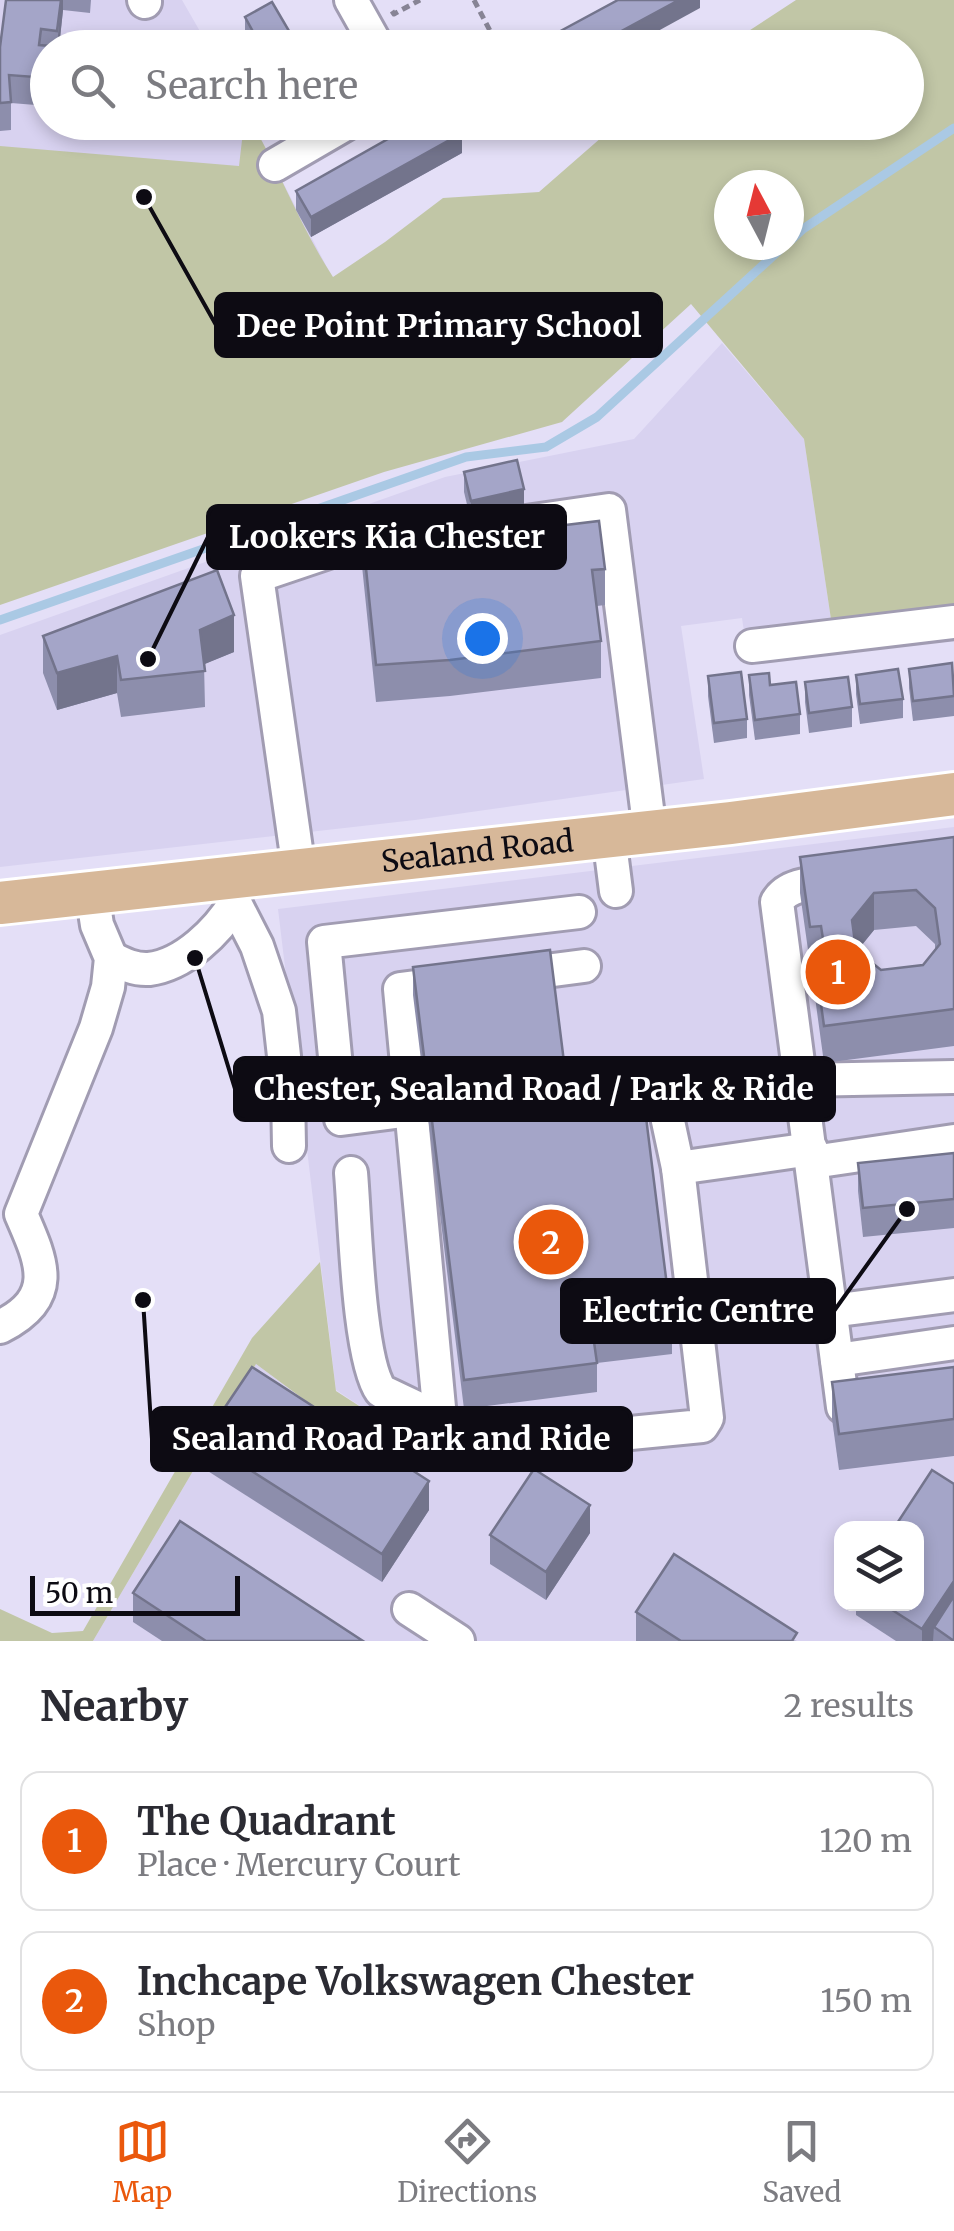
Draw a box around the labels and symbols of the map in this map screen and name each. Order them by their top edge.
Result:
north arrow [714,170,804,260]
callout: Dee Point Primary School [216,294,661,356]
text: Dee Point Primary School [236,306,642,346]
callout: Lookers Kia Chester [208,506,565,568]
text: Lookers Kia Chester [229,517,545,557]
your location [457,613,508,664]
street label: Sealand Road [379,821,575,880]
pin: 1 [806,934,870,1010]
callout: Chester, Sealand Road / Park & Ride [235,1058,834,1120]
text: Chester, Sealand Road / Park & Ride [254,1069,814,1109]
pin: 2 [518,1204,584,1280]
callout: Electric Centre [562,1280,834,1342]
text: Electric Centre [582,1291,814,1331]
callout: Sealand Road Park and Ride [152,1408,631,1470]
text: Sealand Road Park and Ride [172,1419,610,1459]
scale bar [30,1571,240,1616]

